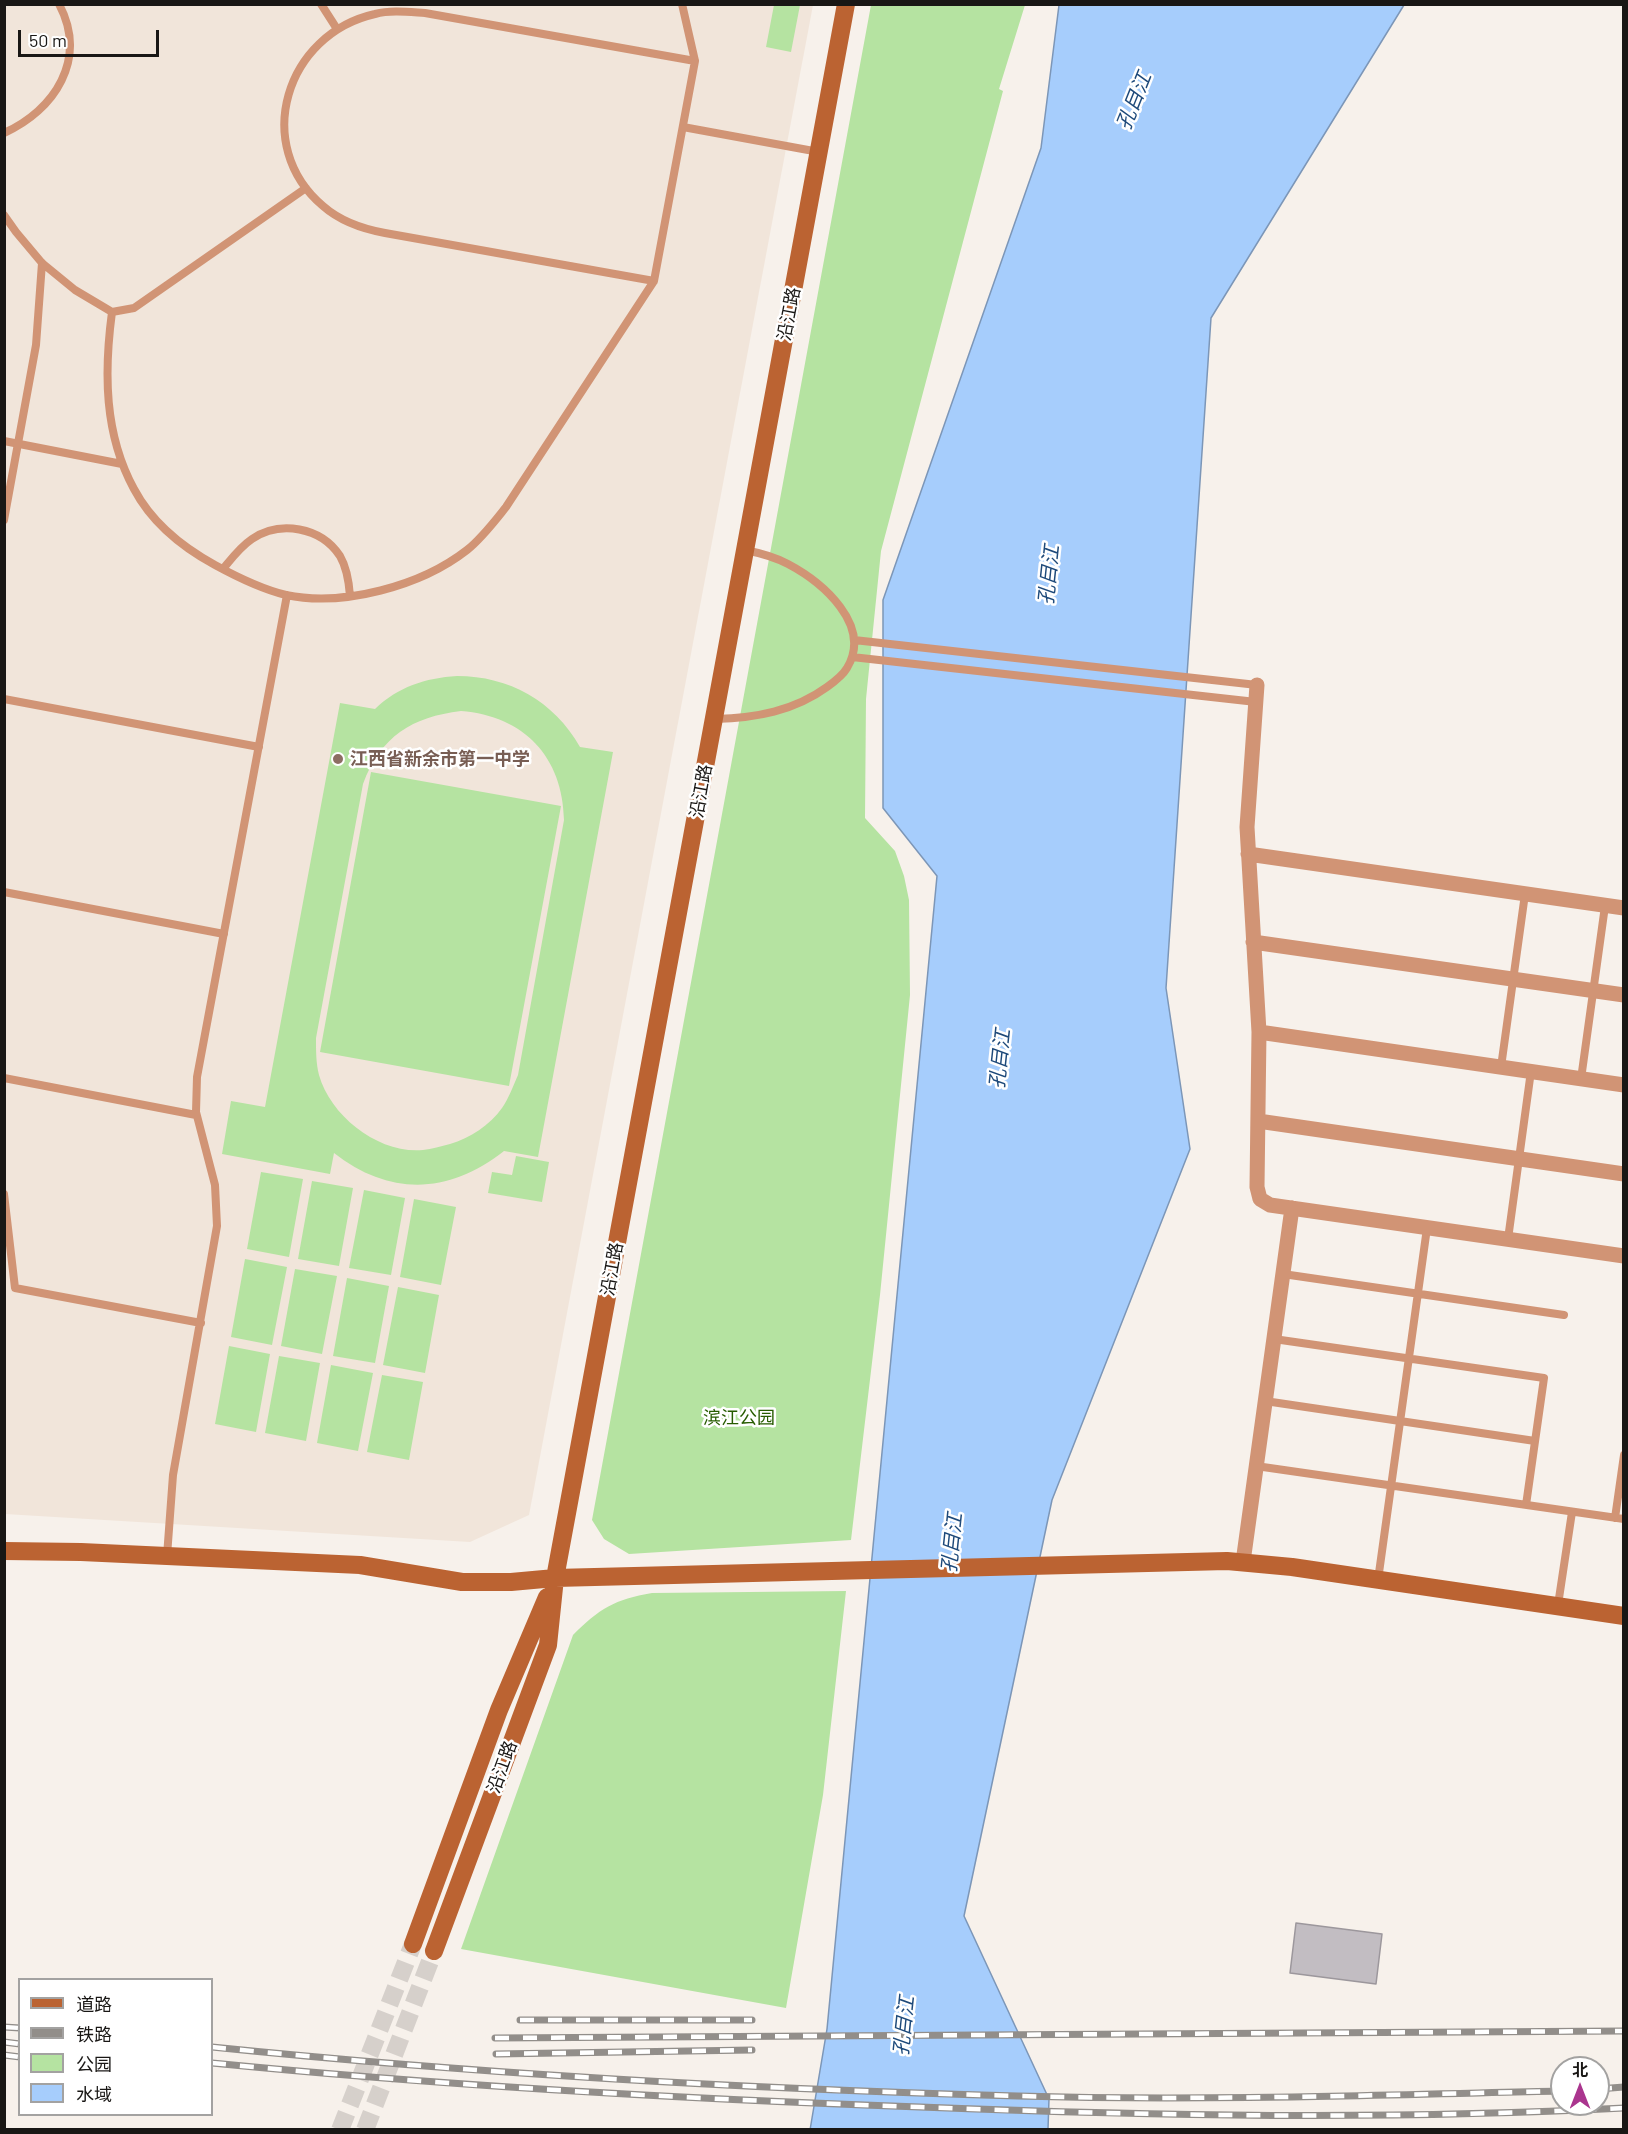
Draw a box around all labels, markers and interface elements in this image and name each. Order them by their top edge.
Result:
scale bar [21,18,162,56]
text: 50 m [29,29,67,51]
water label: 孔目江 [1112,69,1156,133]
street label: 沿江路 [773,285,805,343]
water label: 孔目江 [1034,544,1064,606]
place label: 江西省新余市第一中学 [350,748,530,770]
marker: 江西省新余市第一中学 [331,752,345,766]
street label: 沿江路 [686,763,716,819]
water label: 孔目江 [985,1028,1015,1090]
street label: 沿江路 [597,1241,627,1297]
park label: 滨江公园 [703,1407,775,1429]
water label: 孔目江 [937,1512,967,1574]
street label: 沿江路 [483,1738,521,1796]
legend [18,1978,213,2116]
text: 道路 [76,1993,112,2015]
water label: 孔目江 [889,1995,919,2057]
text: 铁路 [76,2023,112,2045]
text: 公园 [76,2053,112,2075]
north arrow [1550,2056,1610,2116]
text: 北 [1572,2060,1588,2079]
text: 水域 [76,2083,112,2105]

